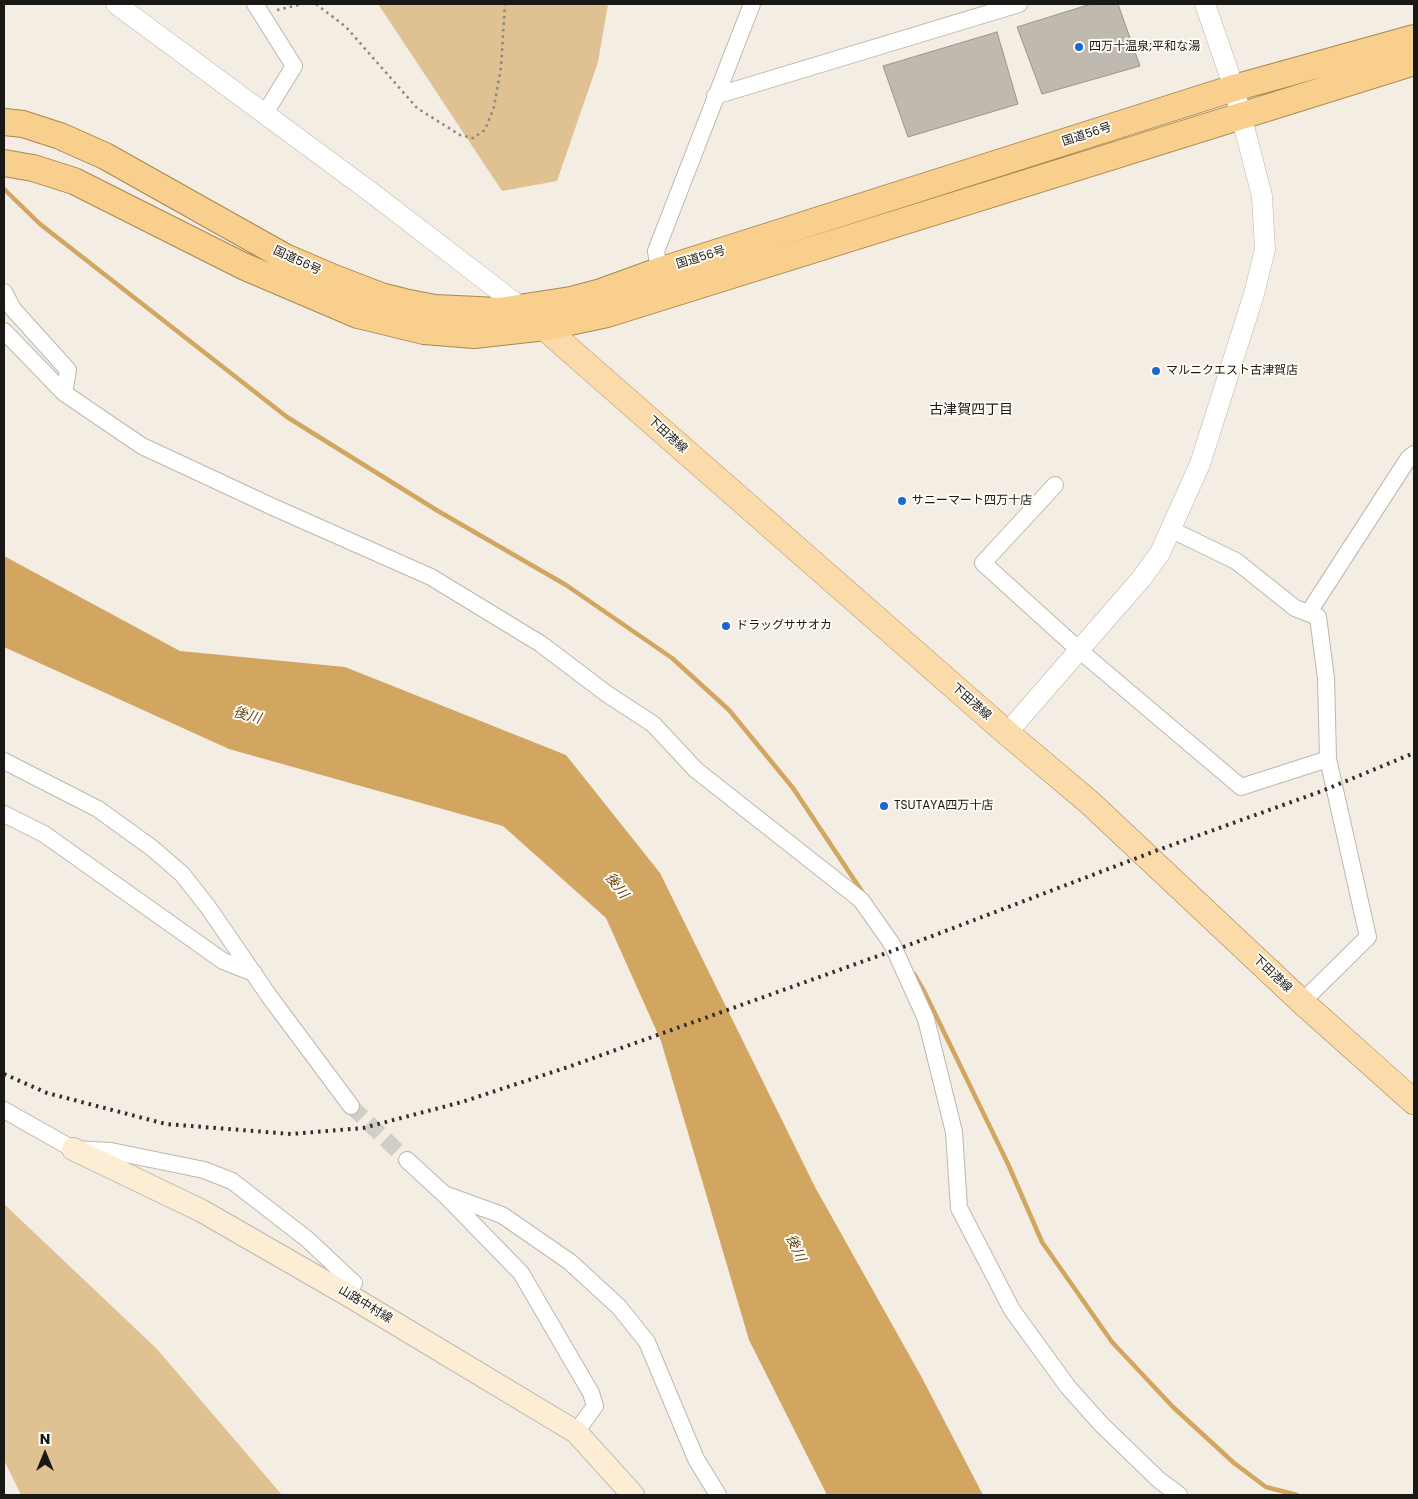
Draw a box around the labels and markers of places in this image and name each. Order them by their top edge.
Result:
place label: 四万十温泉;平和な湯 [1089,40,1200,54]
marker: 四万十温泉;平和な湯 [1073,41,1085,53]
place label: マルニクエスト古津賀店 [1166,364,1298,378]
marker: マルニクエスト古津賀店 [1150,365,1162,377]
place label: サニーマート四万十店 [912,494,1032,508]
marker: サニーマート四万十店 [896,495,908,507]
place label: ドラッグササオカ [736,619,832,633]
marker: ドラッグササオカ [720,620,732,632]
place label: TSUTAYA四万十店 [894,799,993,813]
marker: TSUTAYA四万十店 [878,800,890,812]

